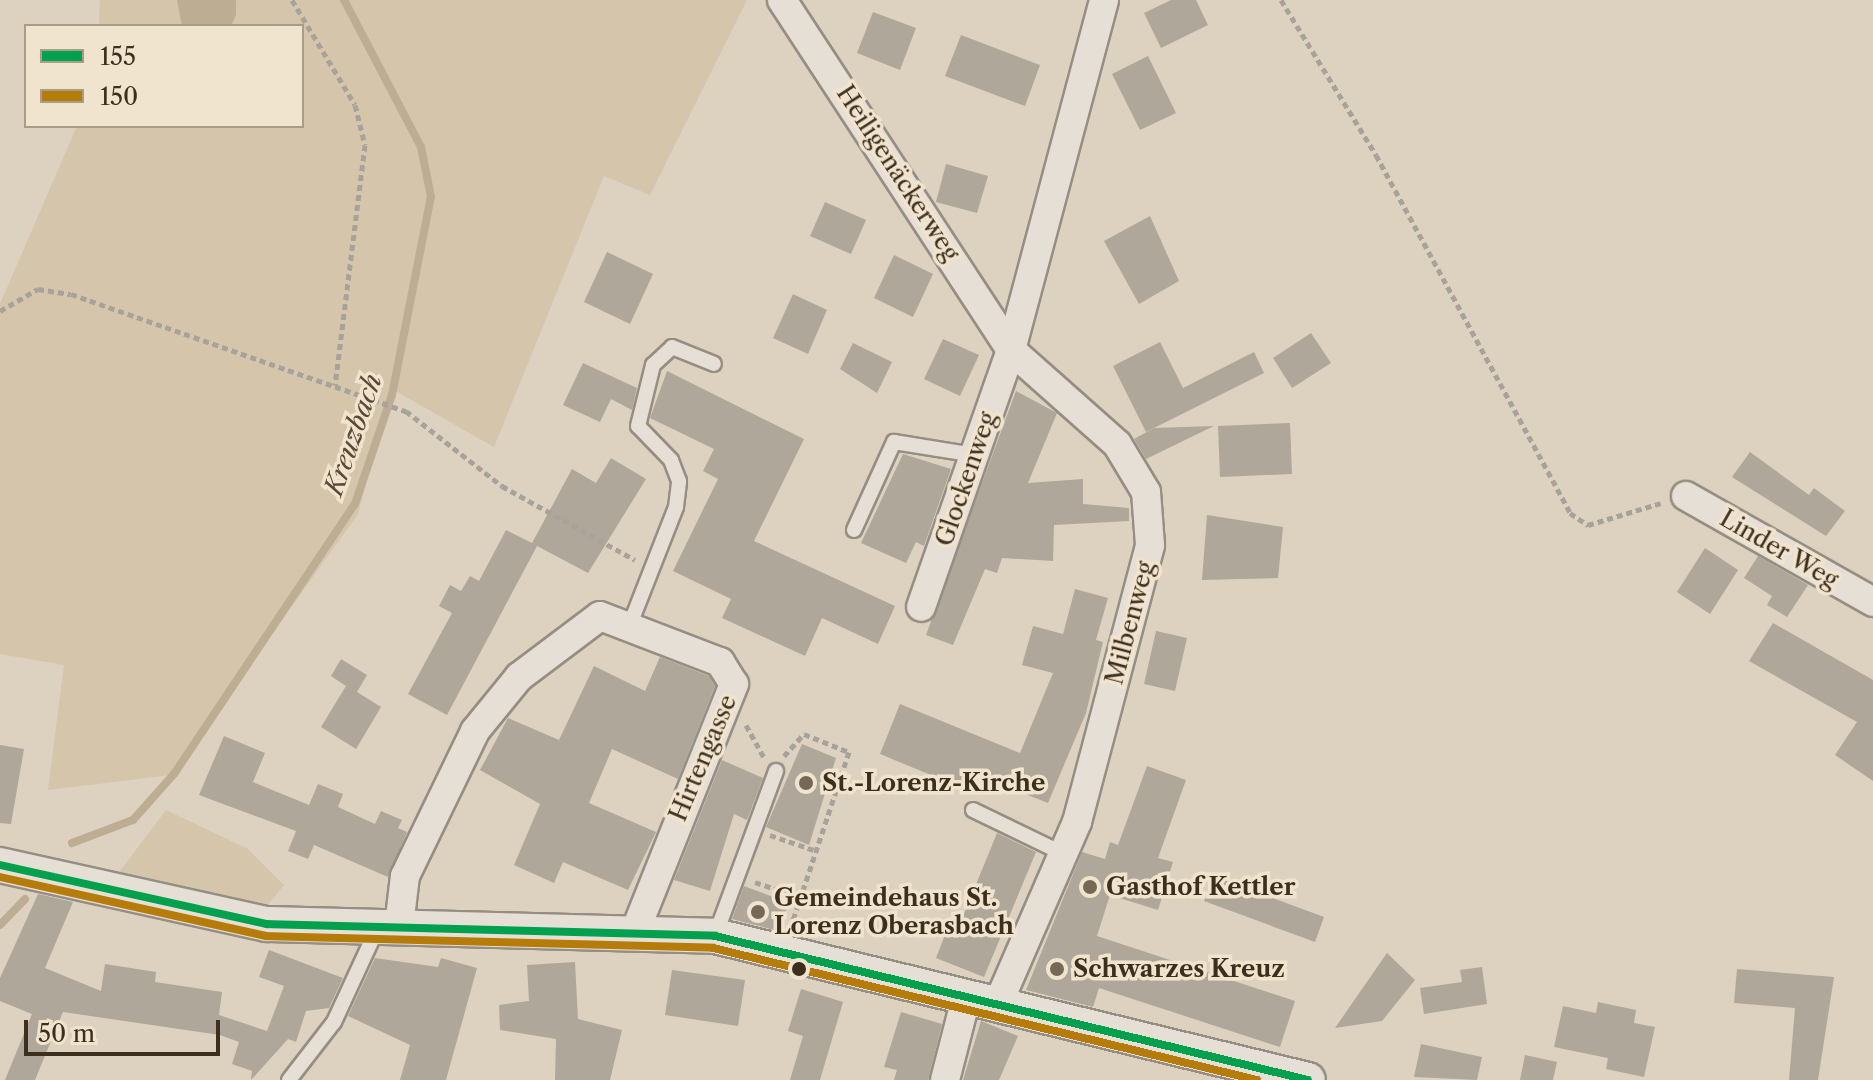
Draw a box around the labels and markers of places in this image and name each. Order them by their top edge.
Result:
place label: St.-Lorenz-Kirche [822,769,1045,797]
marker: St.-Lorenz-Kirche [797,774,815,792]
place label: Gasthof Kettler [1106,873,1295,901]
marker: Gasthof Kettler [1081,878,1099,896]
place label: Gemeindehaus St. Lorenz Oberasbach [774,884,1014,940]
marker: Gemeindehaus St. Lorenz Oberasbach [749,903,767,921]
place label: Schwarzes Kreuz [1073,955,1285,983]
marker: Schwarzes Kreuz [1048,960,1066,978]
unlabelled marker [791,961,807,977]

